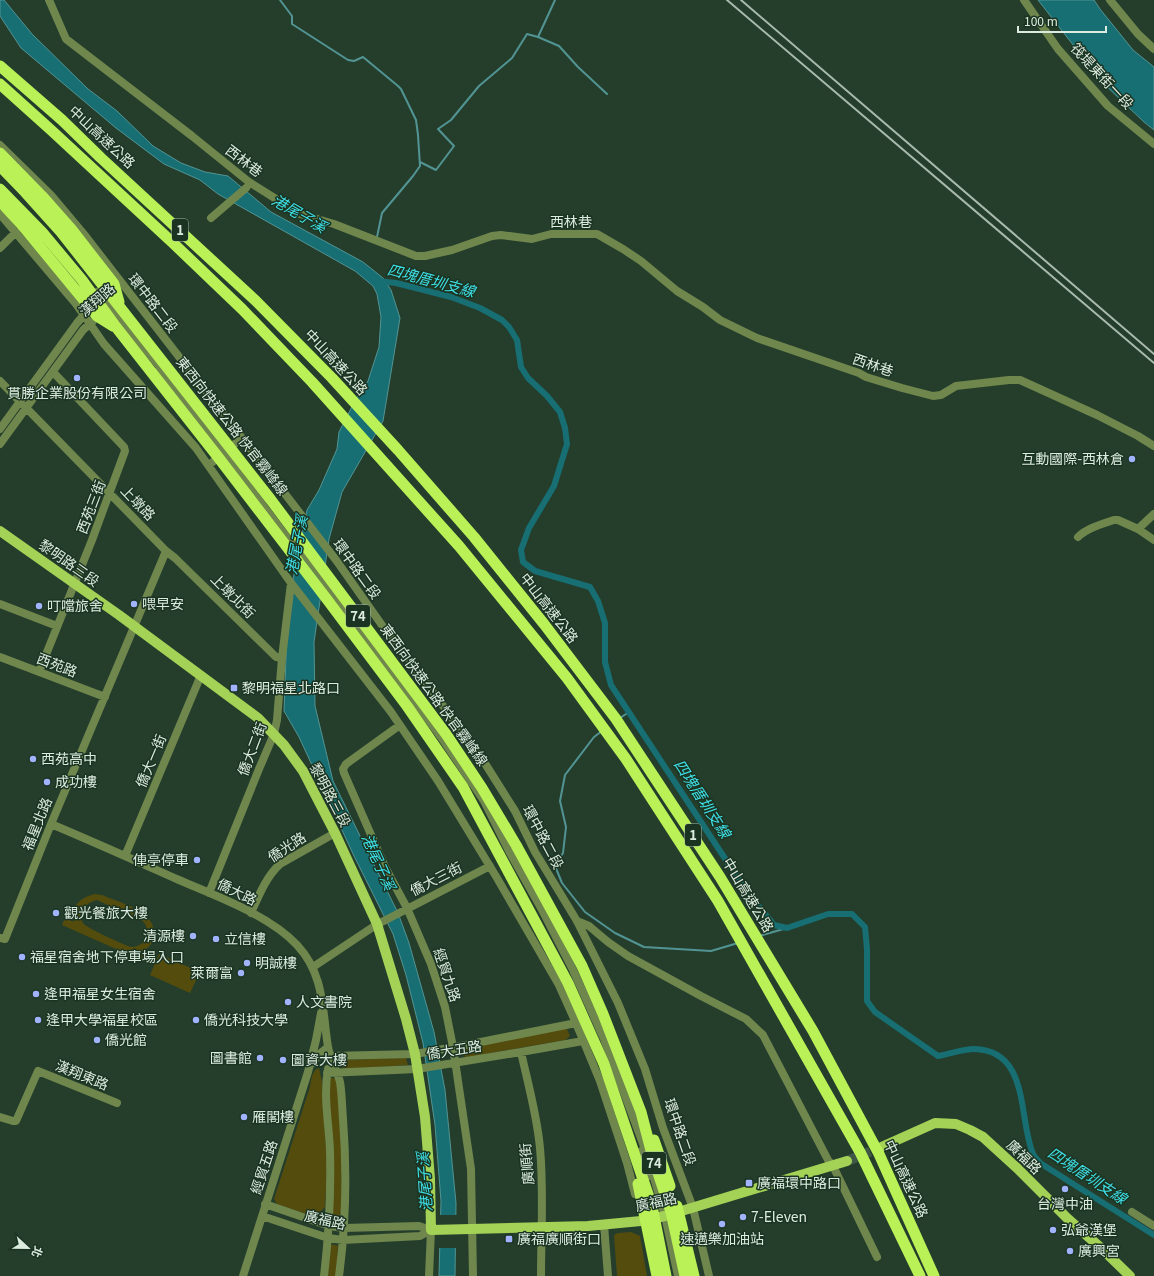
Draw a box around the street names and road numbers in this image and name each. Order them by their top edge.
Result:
street label: 筏堤東街一段 [1067,38,1139,113]
street label: 中山高速公路 [65,100,140,172]
street label: 西林巷 [222,140,267,181]
street label: 西林巷 [550,211,592,231]
road number: 1 [172,219,188,241]
street label: 環中路二段 [124,269,183,336]
street label: 漢翔路 [74,278,119,321]
street label: 中山高速公路 [301,324,373,399]
street label: 西林巷 [850,348,896,380]
street label: 東西向快速公路 快官霧峰線 [172,352,293,499]
street label: 西苑三街 [71,477,109,536]
street label: 上墩路 [117,480,161,524]
street label: 黎明路三段 [35,534,104,590]
street label: 環中路二段 [329,534,386,603]
street label: 上墩北街 [207,568,261,622]
street label: 中山高速公路 [516,568,584,647]
road number: 74 [346,605,370,627]
street label: 東西向快速公路 快官霧峰線 [376,619,493,770]
street label: 西苑路 [34,647,81,681]
street label: 僑大二街 [232,719,270,778]
street label: 僑大一街 [130,731,170,790]
street label: 黎明路三段 [306,759,356,830]
street label: 福星北路 [16,794,56,853]
street label: 環中路二段 [519,801,569,872]
road number: 1 [685,824,701,846]
street label: 僑光路 [263,826,310,866]
street label: 中山高速公路 [719,853,779,936]
street label: 僑大三街 [406,856,465,900]
street label: 僑大路 [214,873,261,909]
street label: 經貿九路 [429,945,467,1004]
street label: 僑大五路 [425,1035,483,1063]
street label: 漢翔東路 [53,1054,112,1094]
street label: 環中路二段 [660,1095,702,1168]
street label: 廣福路 [1003,1134,1047,1178]
street label: 中山高速公路 [880,1136,934,1221]
street label: 經貿五路 [245,1137,281,1196]
street label: 廣順街 [514,1142,538,1186]
road number: 74 [642,1152,666,1174]
street label: 廣福路 [633,1187,678,1215]
street label: 廣福路 [303,1205,348,1233]

